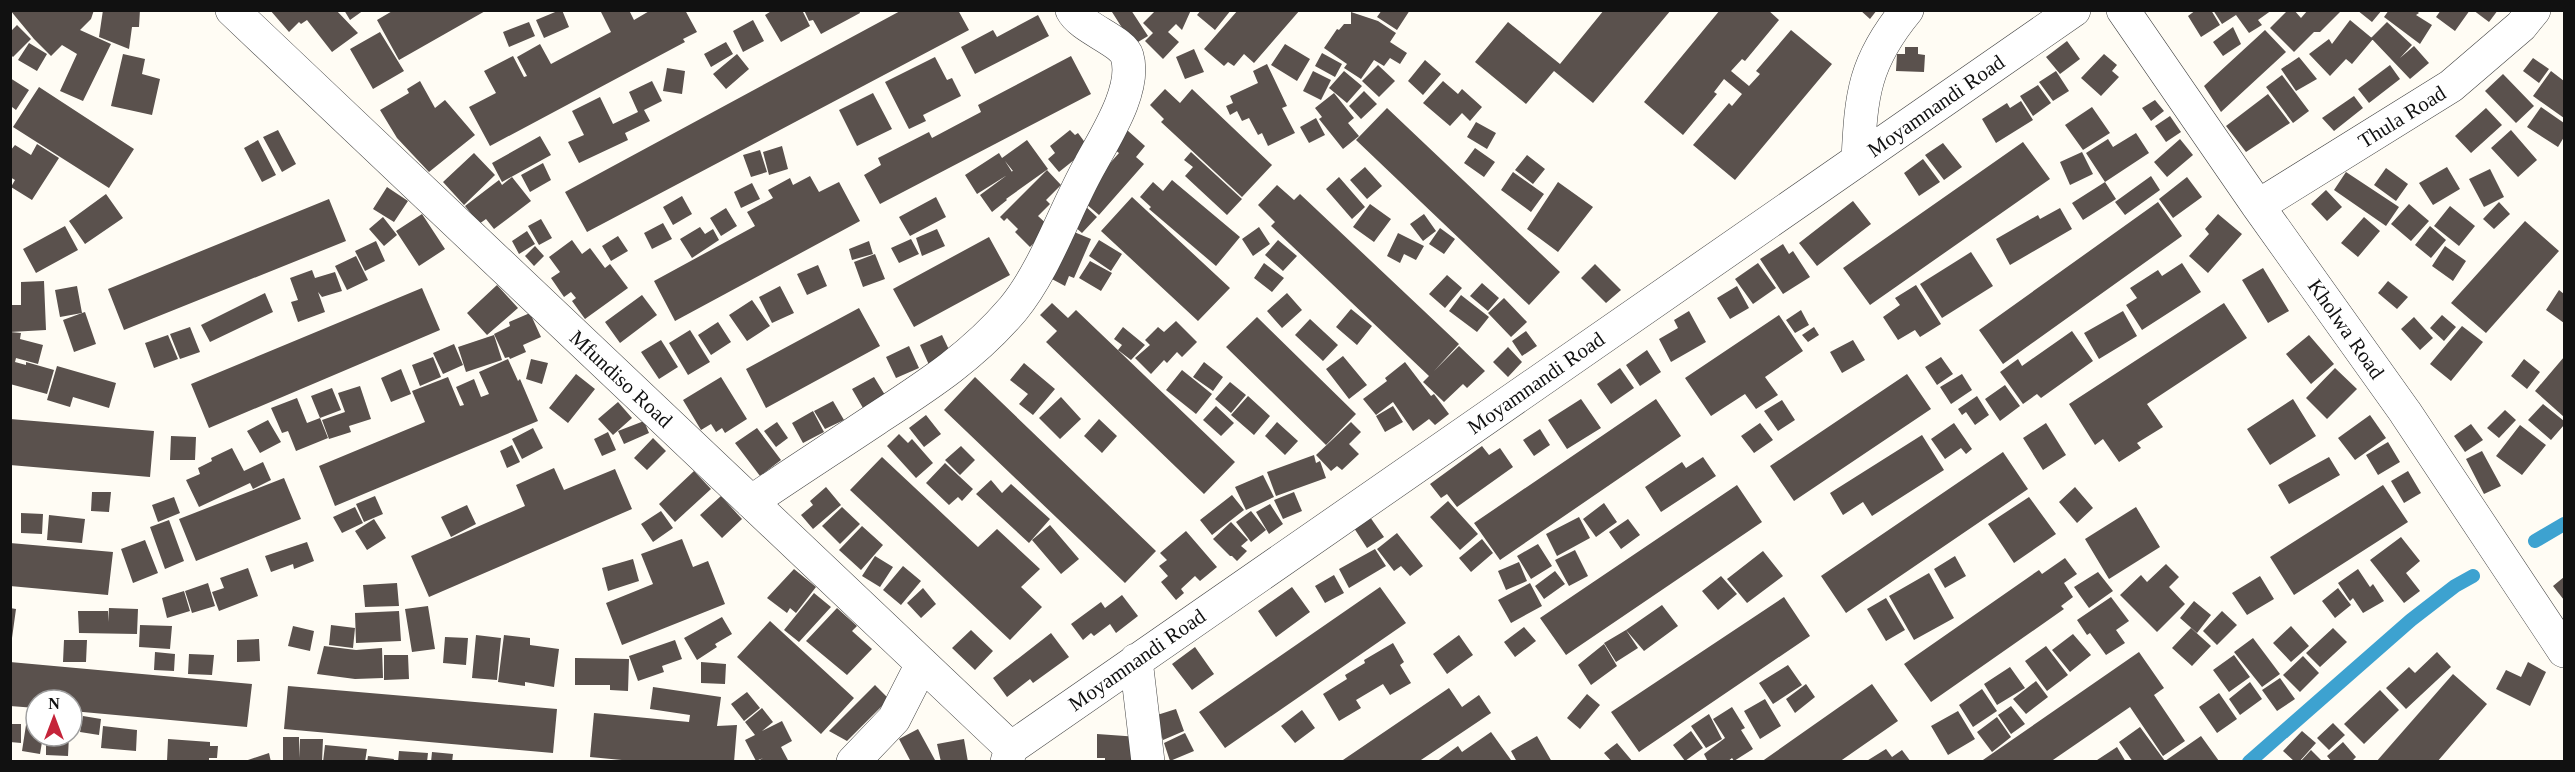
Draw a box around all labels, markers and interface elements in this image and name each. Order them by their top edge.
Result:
street label: Moyamnandi Road [1863,50,2009,162]
street label: Thula Road [2354,80,2451,153]
street label: Kholwa Road [2303,275,2389,384]
street label: Mfundiso Road [565,325,678,433]
street label: Moyamnandi Road [1463,327,1609,439]
street label: Moyamnandi Road [1064,604,1210,716]
north arrow [24,688,84,748]
text: N [48,695,60,712]

